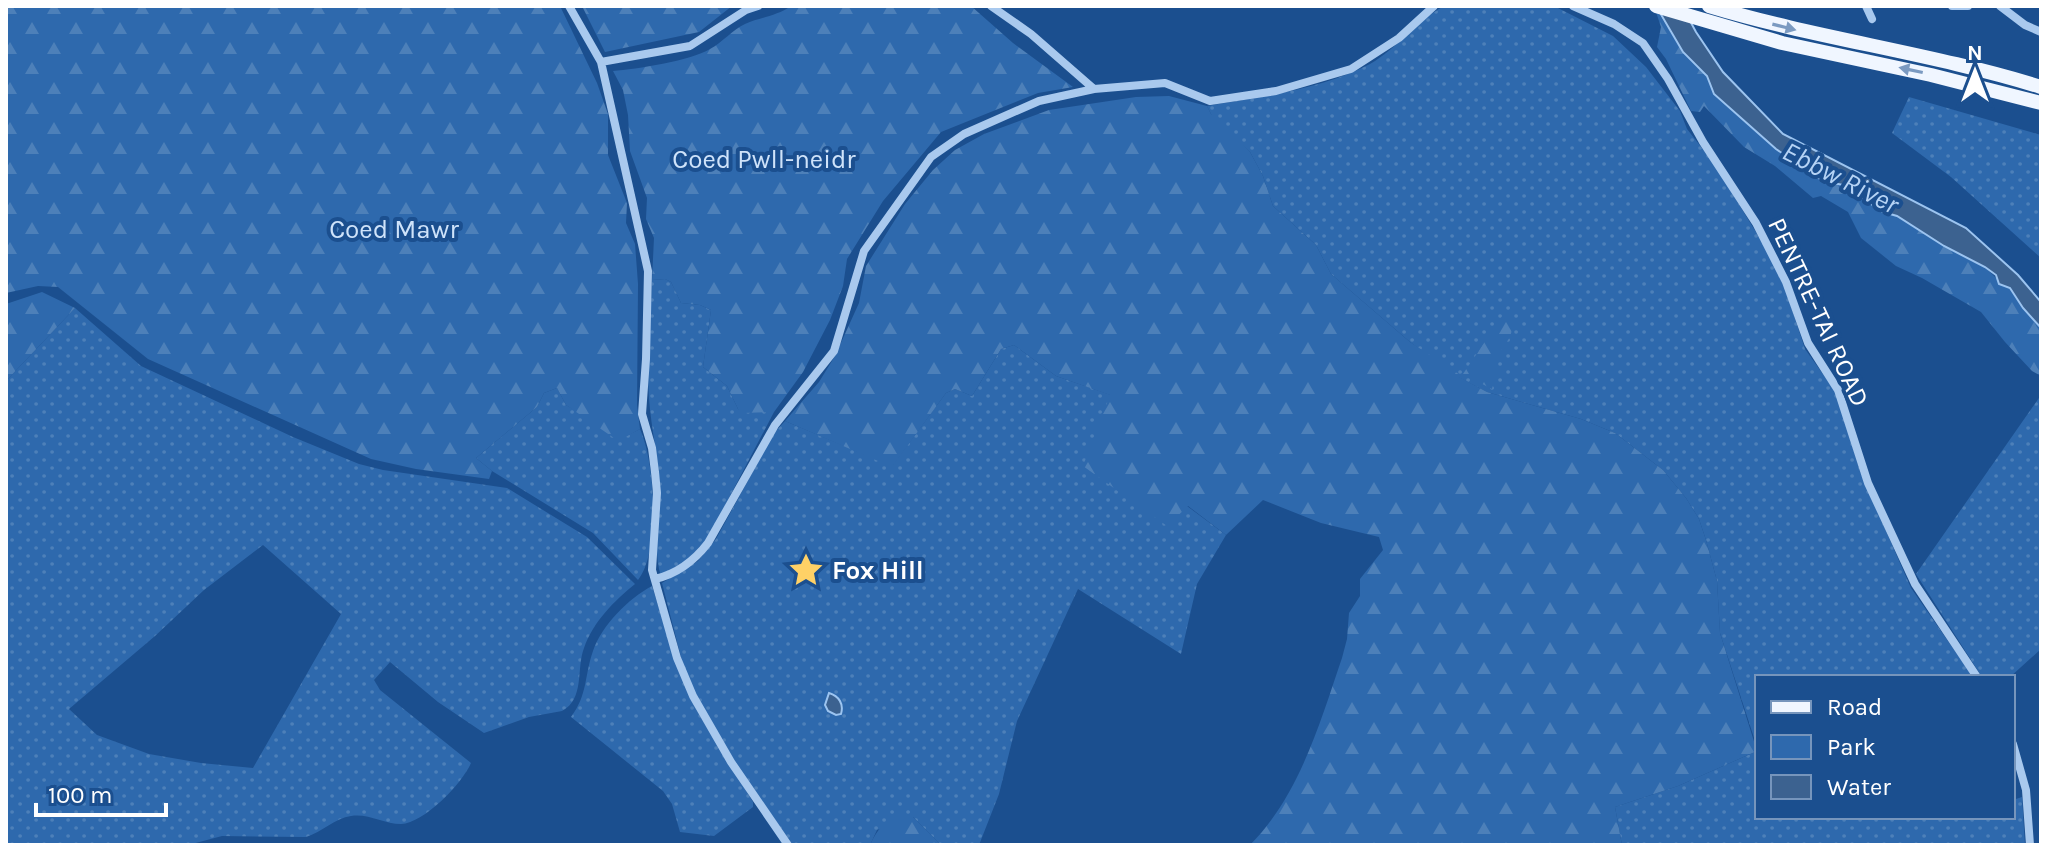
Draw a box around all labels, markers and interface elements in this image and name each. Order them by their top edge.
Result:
one-way arrow [1771,21,1796,34]
north arrow [1935,32,2015,112]
text: N [1967,40,1983,66]
one-way arrow [1898,64,1923,76]
water label: Ebbw River [1777,134,1906,221]
park label: Coed Pwll-neidr [672,144,856,175]
street label: PENTRE-TAI ROAD [1761,213,1876,411]
park label: Coed Mawr [329,214,459,245]
place icon: Fox Hill [787,551,825,589]
place label: Fox Hill [832,555,924,586]
legend [1755,675,2015,819]
text: Road [1827,693,1882,721]
text: Park [1827,733,1876,761]
scale bar [36,767,166,817]
text: Water [1827,773,1891,801]
text: 100 m [48,781,113,809]

